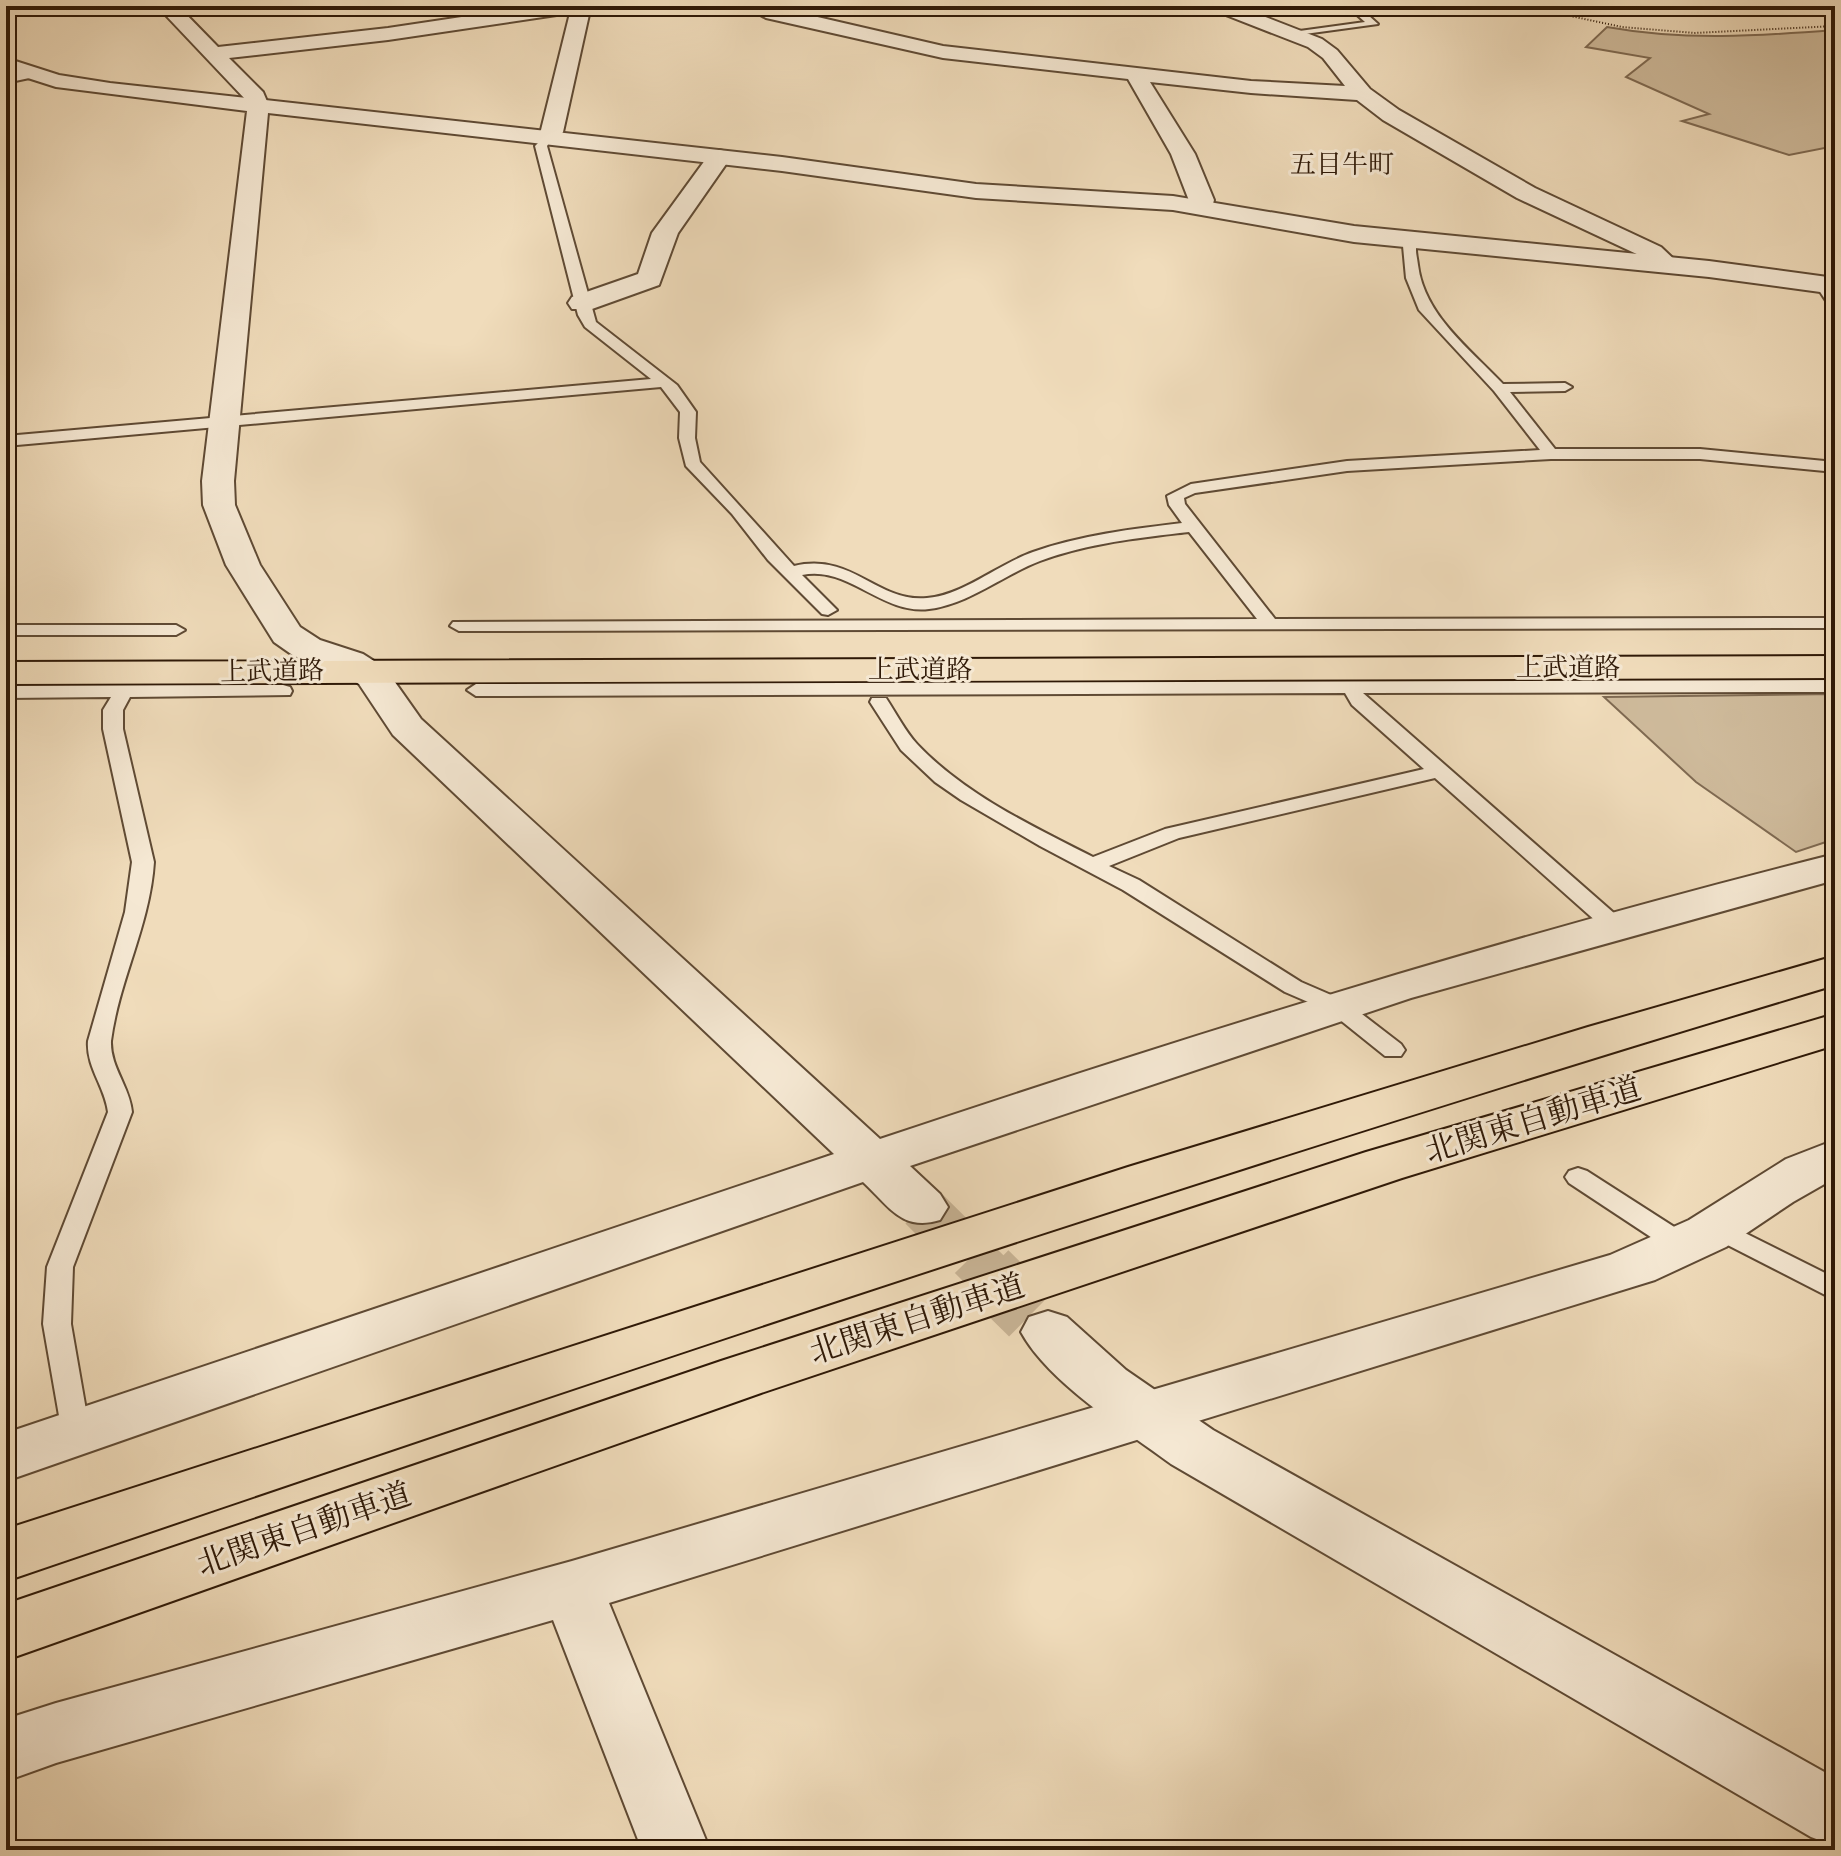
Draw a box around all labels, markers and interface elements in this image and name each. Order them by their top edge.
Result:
district label: 五目牛町 [1290,149,1394,180]
street label: 上武道路 [1516,652,1620,683]
street label: 上武道路 [868,654,972,685]
street label: 上武道路 [220,655,324,687]
street label: 北関東自動車道 [1420,1070,1646,1170]
street label: 北関東自動車道 [805,1267,1029,1371]
street label: 北関東自動車道 [192,1475,416,1583]

